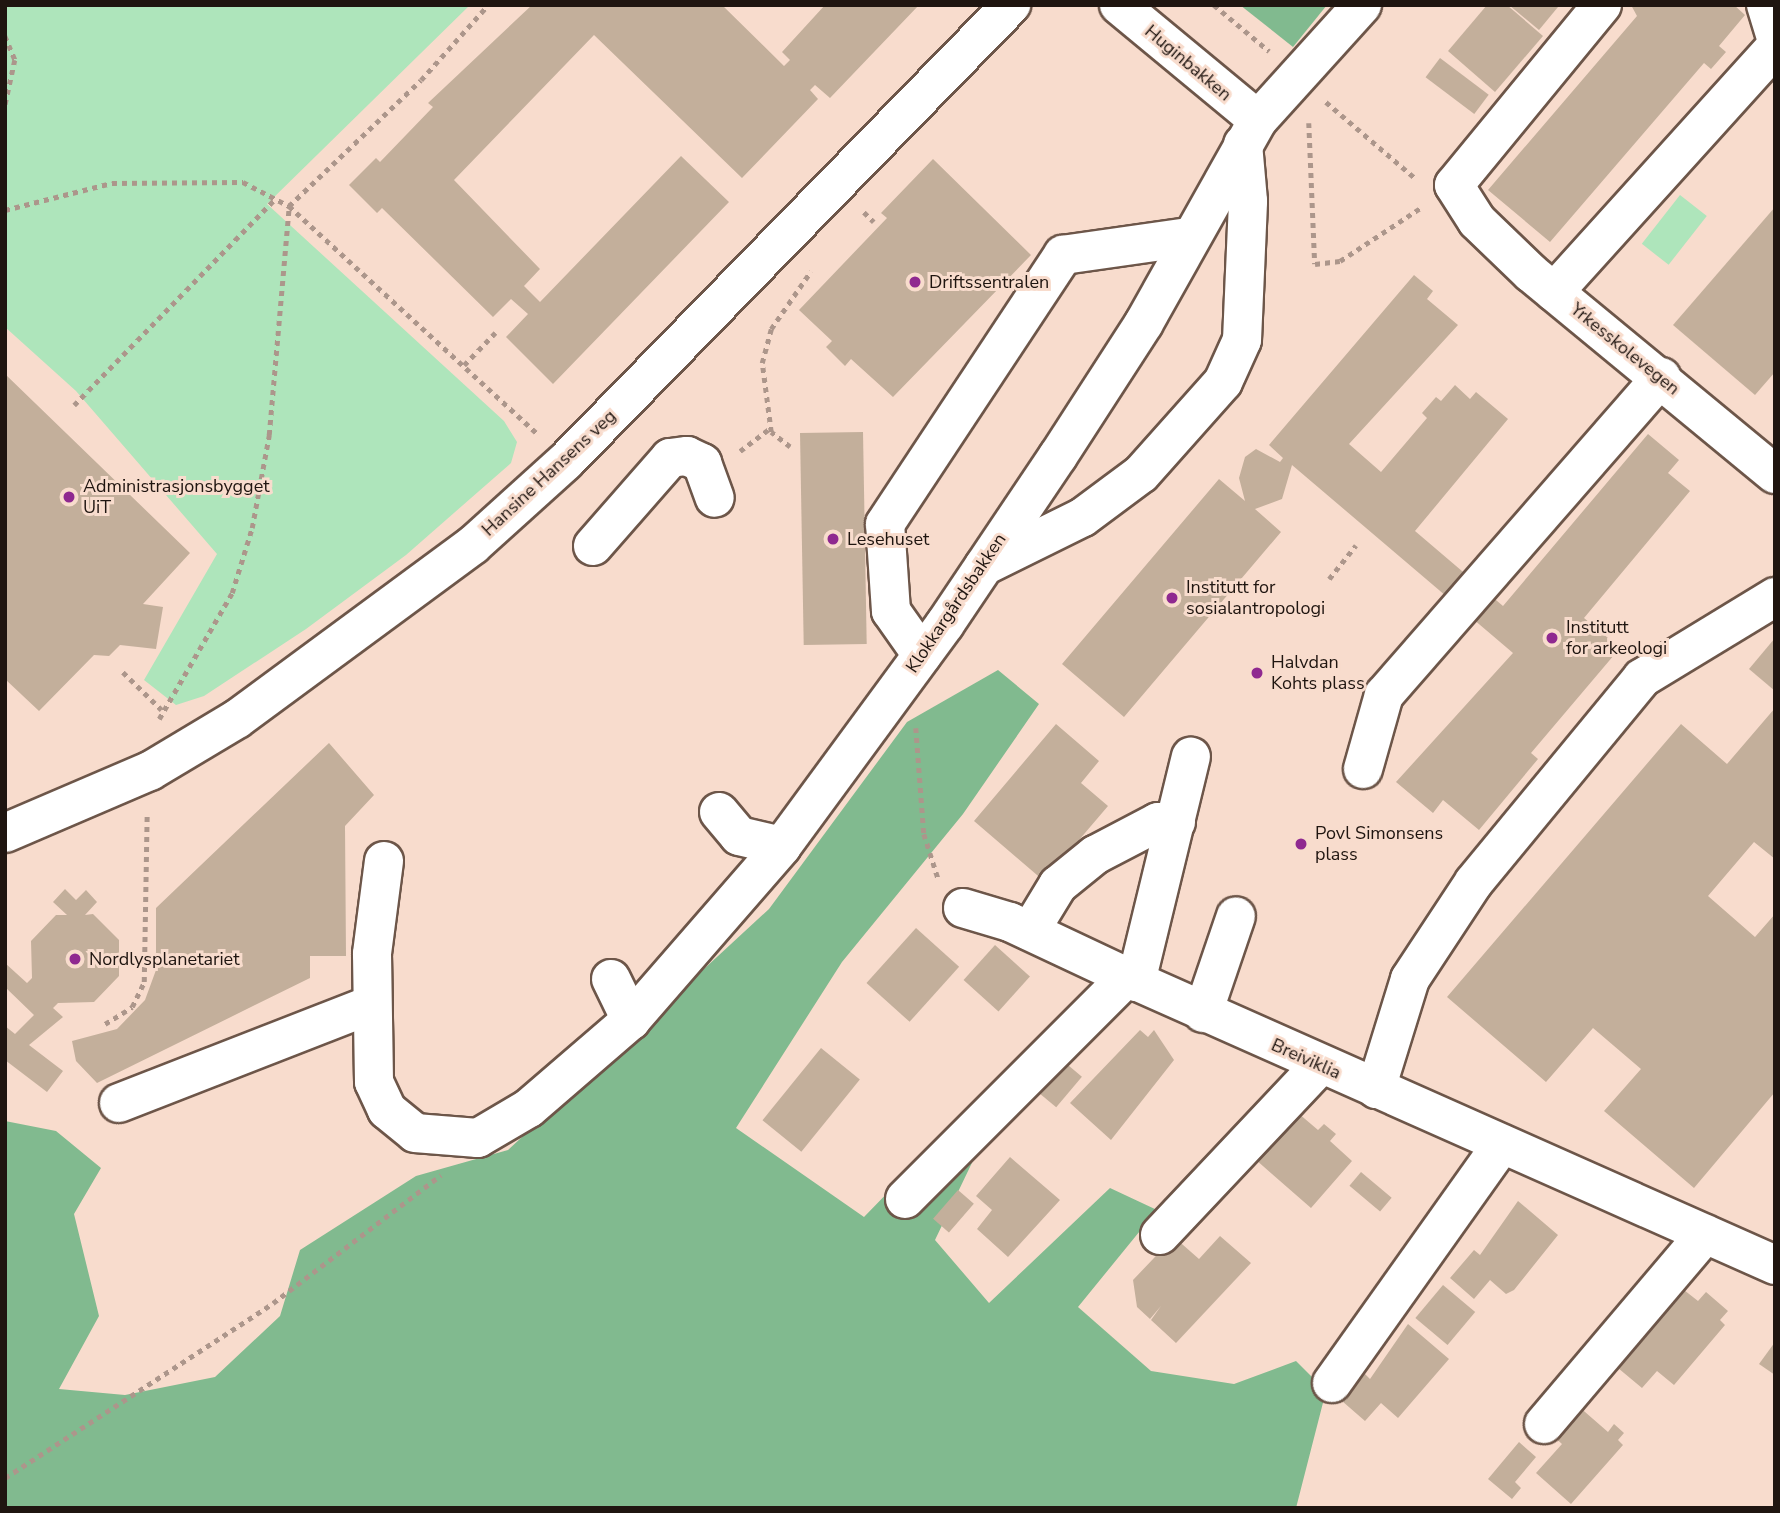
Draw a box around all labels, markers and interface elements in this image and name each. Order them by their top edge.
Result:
street label: Huginbakken [1140,21,1236,105]
place label: Driftssentralen [929,271,1049,293]
marker: Driftssentralen [907,274,923,290]
street label: Yrkesskolevegen [1566,298,1684,400]
street label: Hansine Hansens veg [478,405,620,541]
place label: Administrasjonsbygget UiT [83,476,270,518]
marker: Administrasjonsbygget UiT [61,489,77,505]
place label: Lesehuset [847,528,929,550]
street label: Klokkargårdsbakken [901,529,1011,677]
marker: Lesehuset [825,531,841,547]
place label: Institutt for sosialantropologi [1186,577,1325,620]
marker: Institutt for sosialantropologi [1164,590,1180,606]
place label: Institutt for arkeologi [1566,617,1667,660]
marker: Institutt for arkeologi [1544,630,1560,646]
place label: Halvdan Kohts plass [1271,652,1365,694]
marker: Halvdan Kohts plass [1249,665,1265,681]
place label: Povl Simonsens plass [1315,823,1443,866]
marker: Povl Simonsens plass [1293,836,1309,852]
place label: Nordlysplanetariet [89,948,239,970]
marker: Nordlysplanetariet [67,951,83,967]
street label: Breiviklia [1268,1034,1344,1084]

